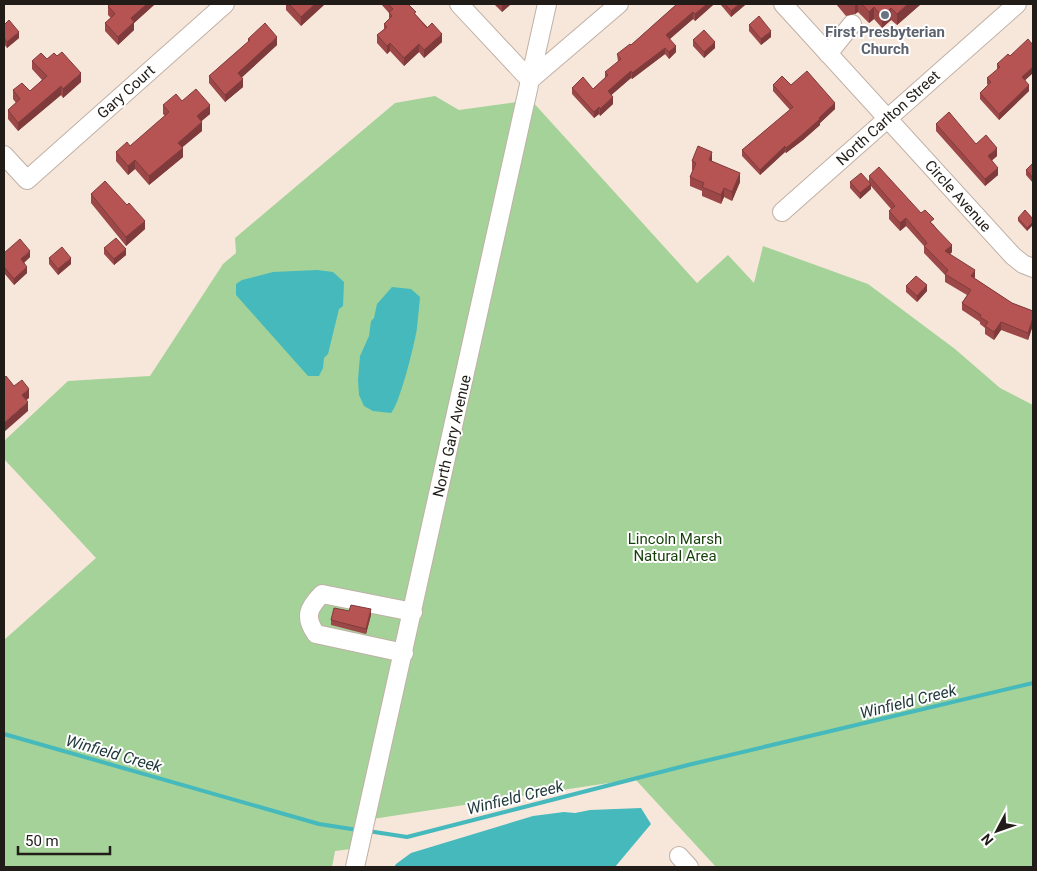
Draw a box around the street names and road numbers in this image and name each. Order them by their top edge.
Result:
street label: Gary Court [93,61,159,123]
street label: North Carlton Street [833,67,944,169]
street label: Circle Avenue [921,156,995,236]
street label: North Gary Avenue [429,373,475,499]

